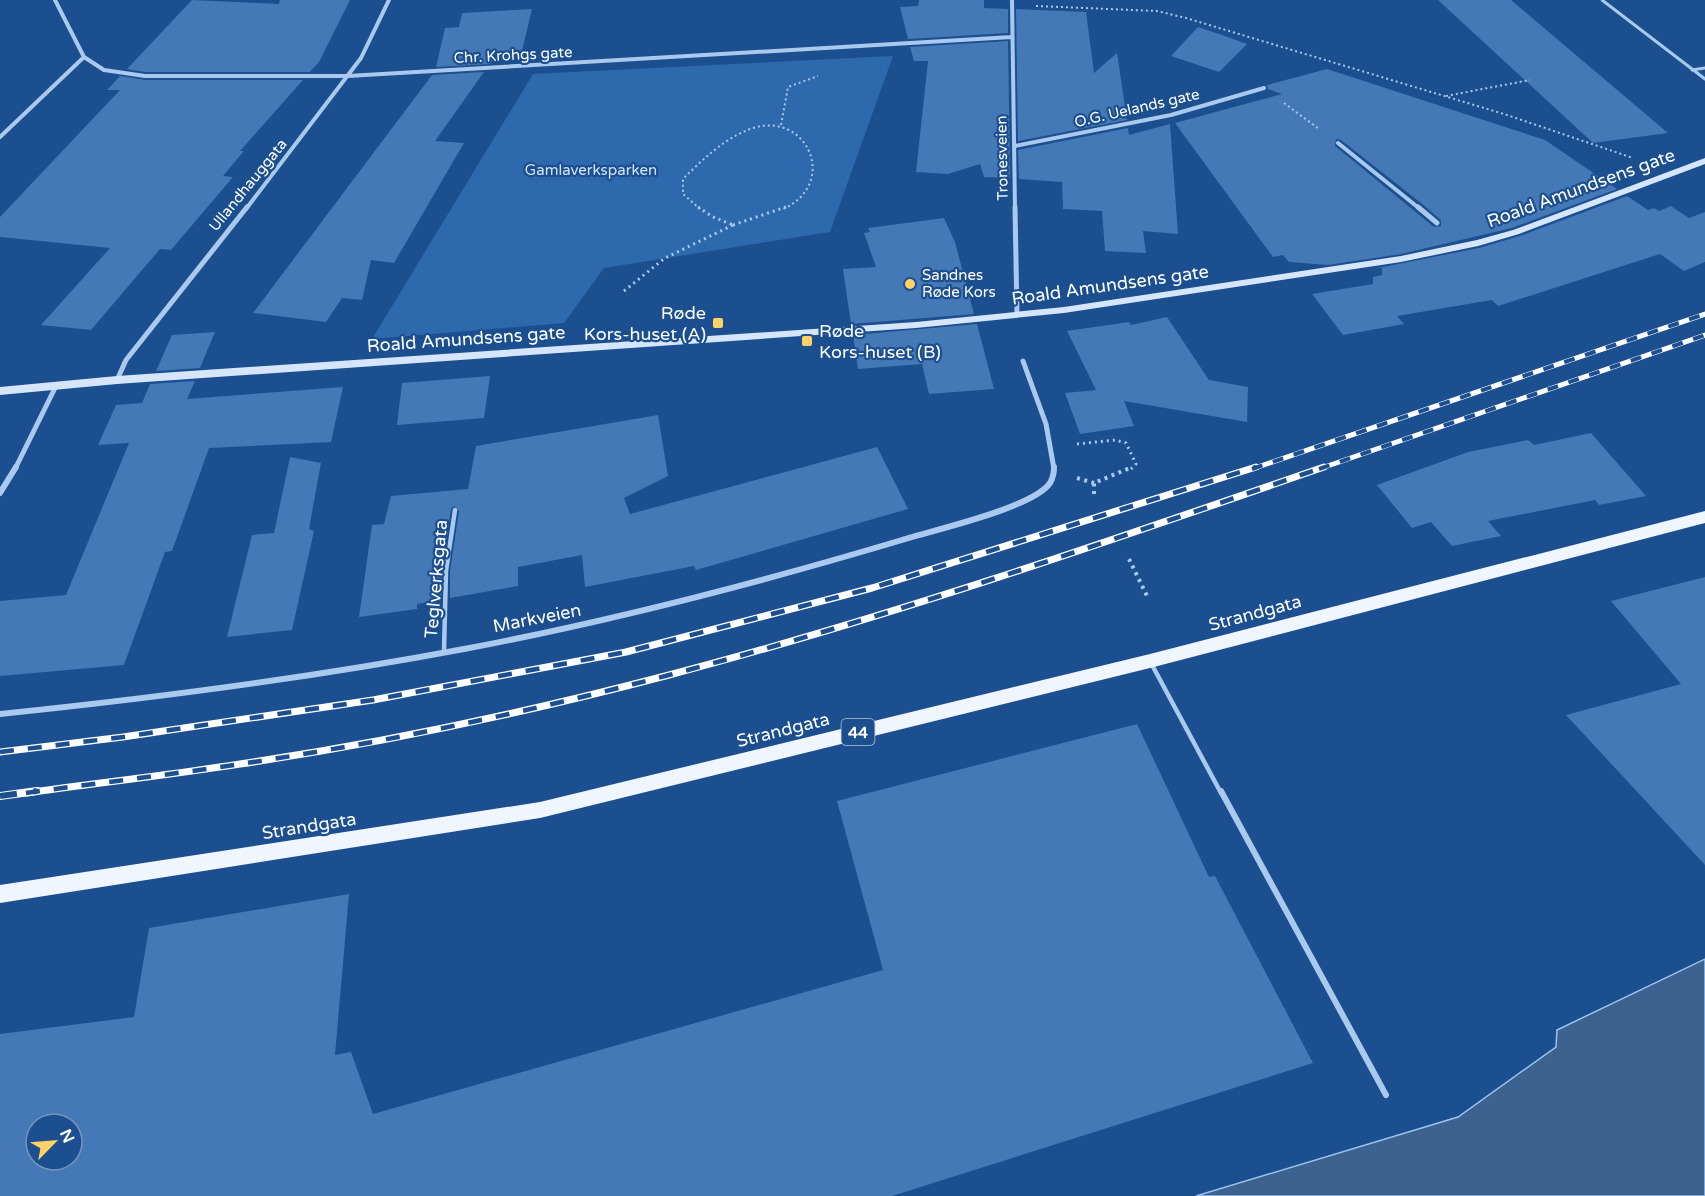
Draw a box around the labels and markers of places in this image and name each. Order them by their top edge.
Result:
place label: Sandnes Røde Kors [922,266,996,301]
marker: Sandnes Røde Kors [903,277,917,291]
place label: Røde Kors-huset (A) [584,302,706,345]
marker: Røde Kors-huset (A) [711,316,725,330]
place label: Røde Kors-huset (B) [819,320,941,363]
marker: Røde Kors-huset (B) [800,334,814,348]

